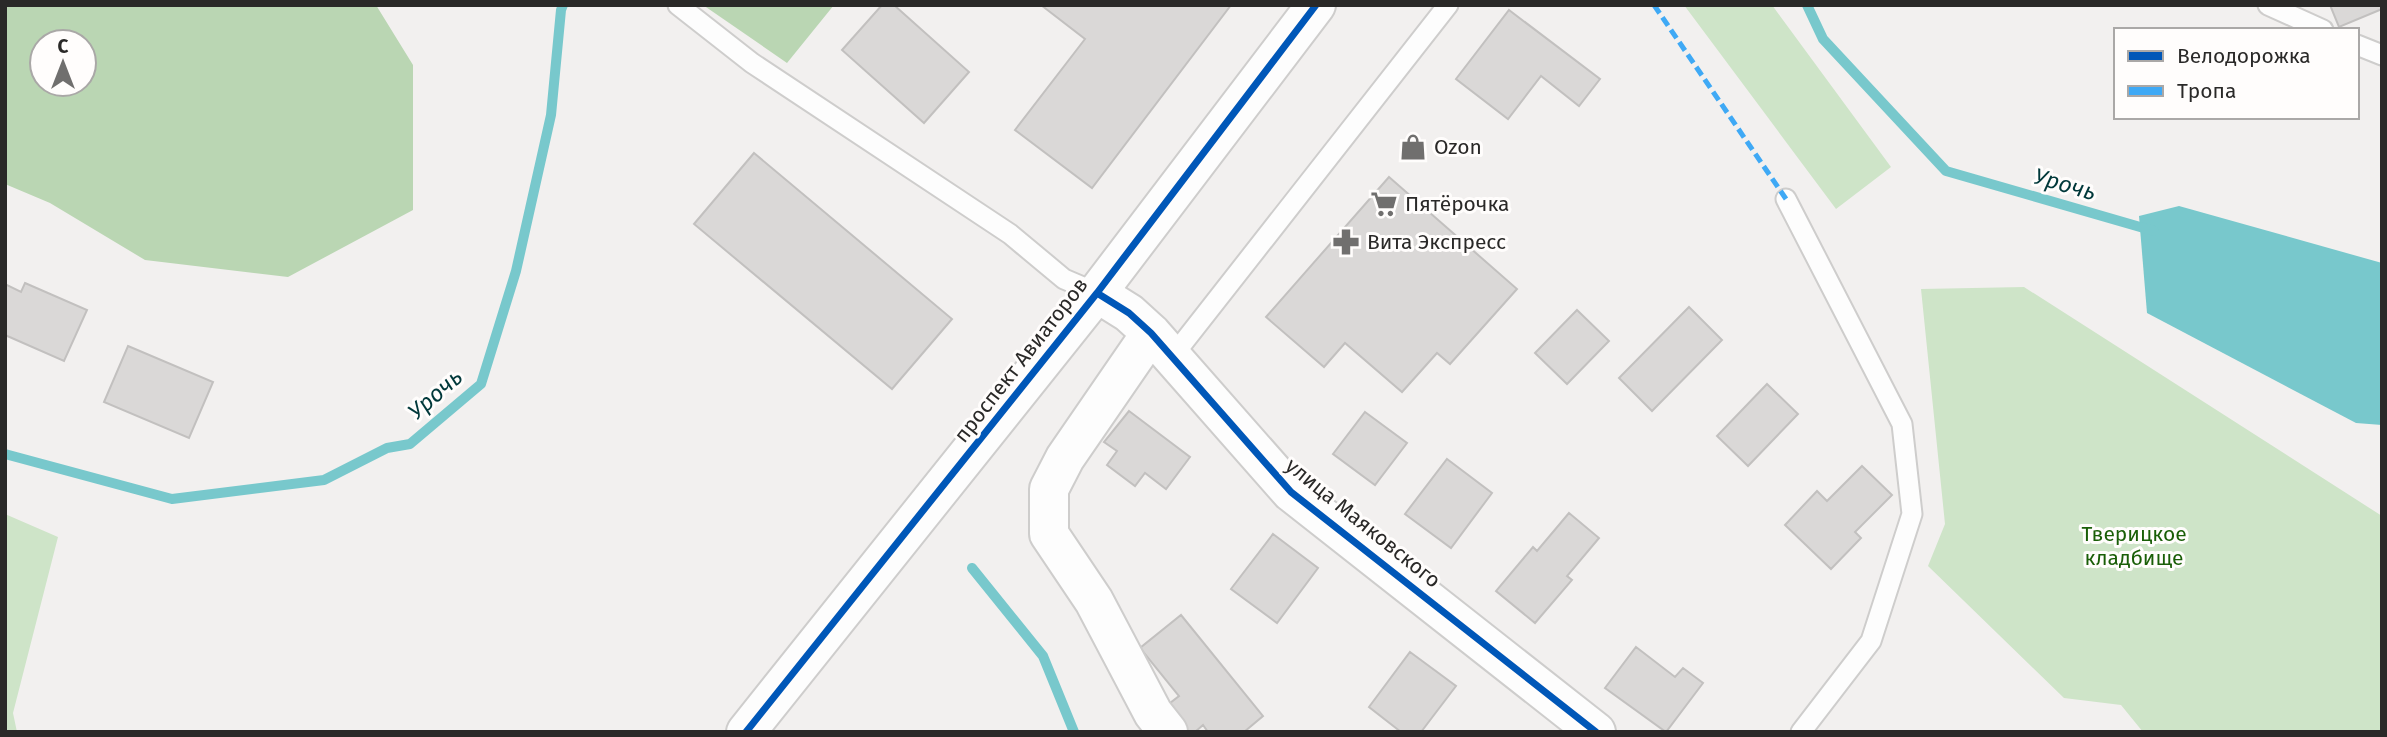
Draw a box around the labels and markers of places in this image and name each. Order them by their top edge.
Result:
shop icon: Ozon [1398,132,1428,162]
place label: Ozon [1434,134,1482,160]
supermarket icon: Пятёрочка [1369,189,1399,219]
place label: Пятёрочка [1405,191,1509,217]
pharmacy icon: Вита Экспресс [1331,227,1361,257]
place label: Вита Экспресс [1367,229,1506,255]

